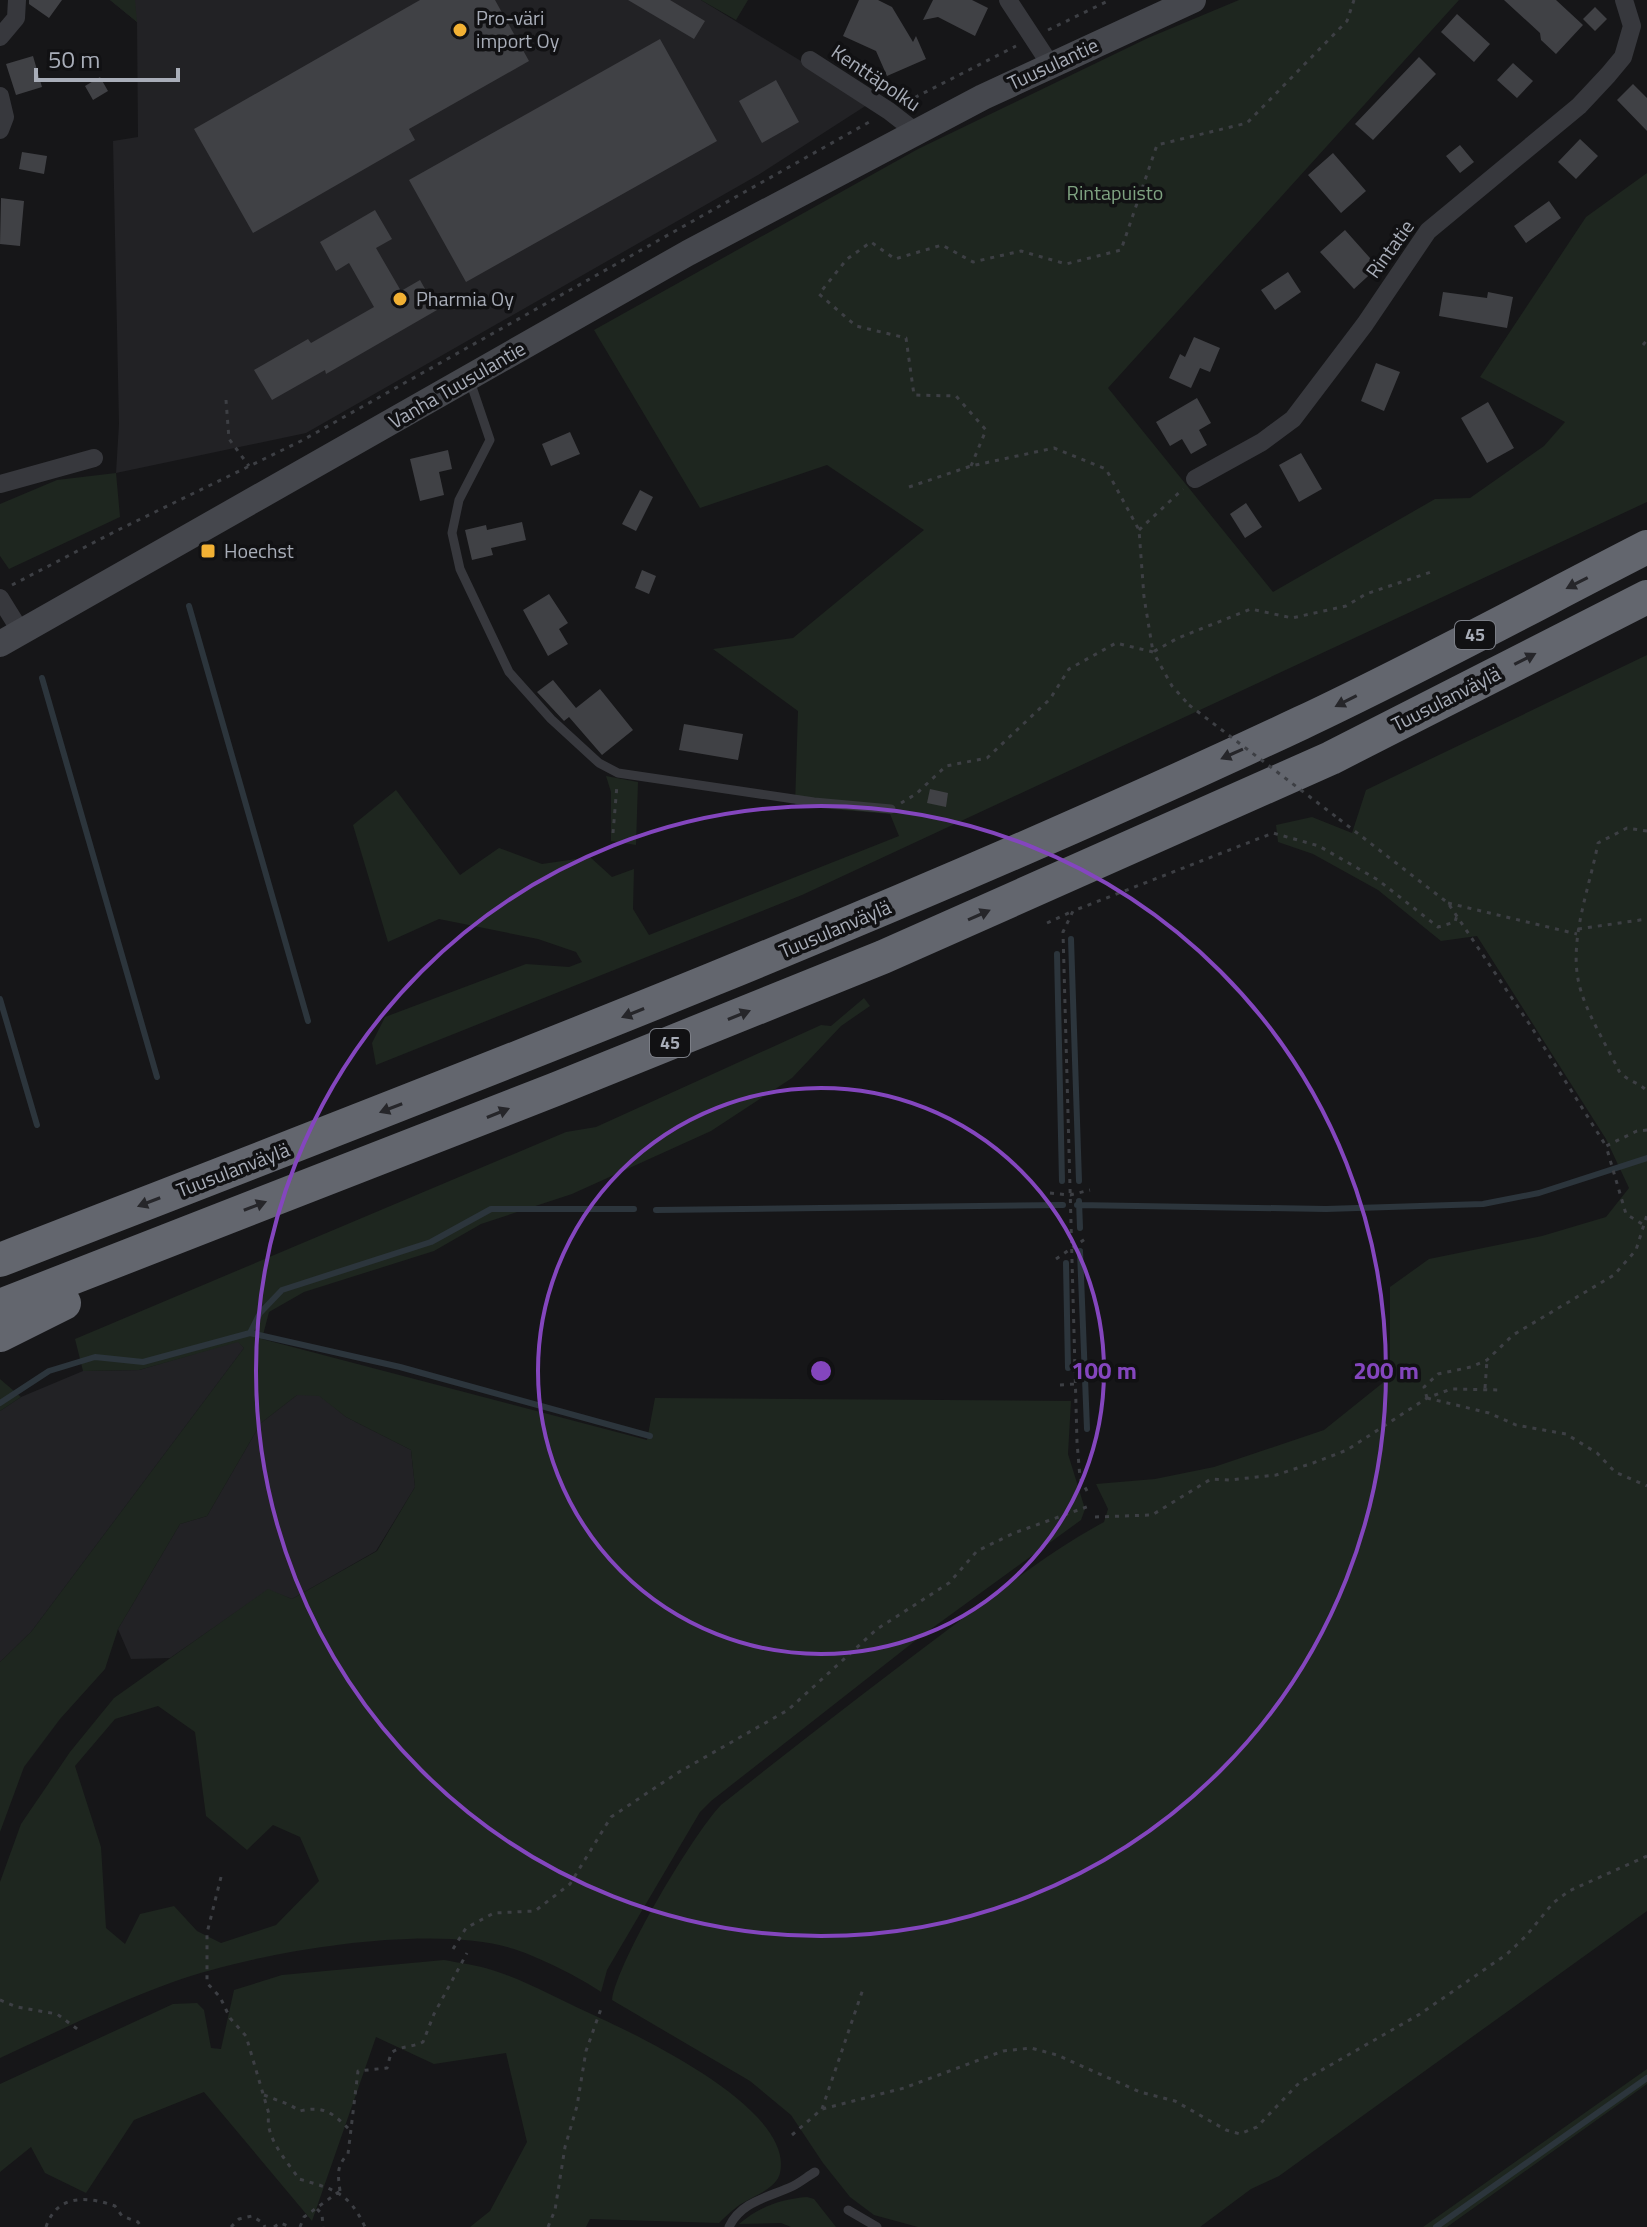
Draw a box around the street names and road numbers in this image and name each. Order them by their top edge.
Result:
street label: Tuusulantie [1002,29,1103,98]
street label: Kenttäpolku [825,36,927,119]
street label: Rintatie [1358,213,1422,284]
street label: Vanha Tuusulantie [382,333,531,436]
road number: 45 [1455,621,1495,649]
street label: Tuusulanväylä [1386,658,1506,739]
street label: Tuusulanväylä [774,891,896,966]
road number: 45 [650,1029,690,1057]
street label: Tuusulanväylä [172,1134,294,1205]

